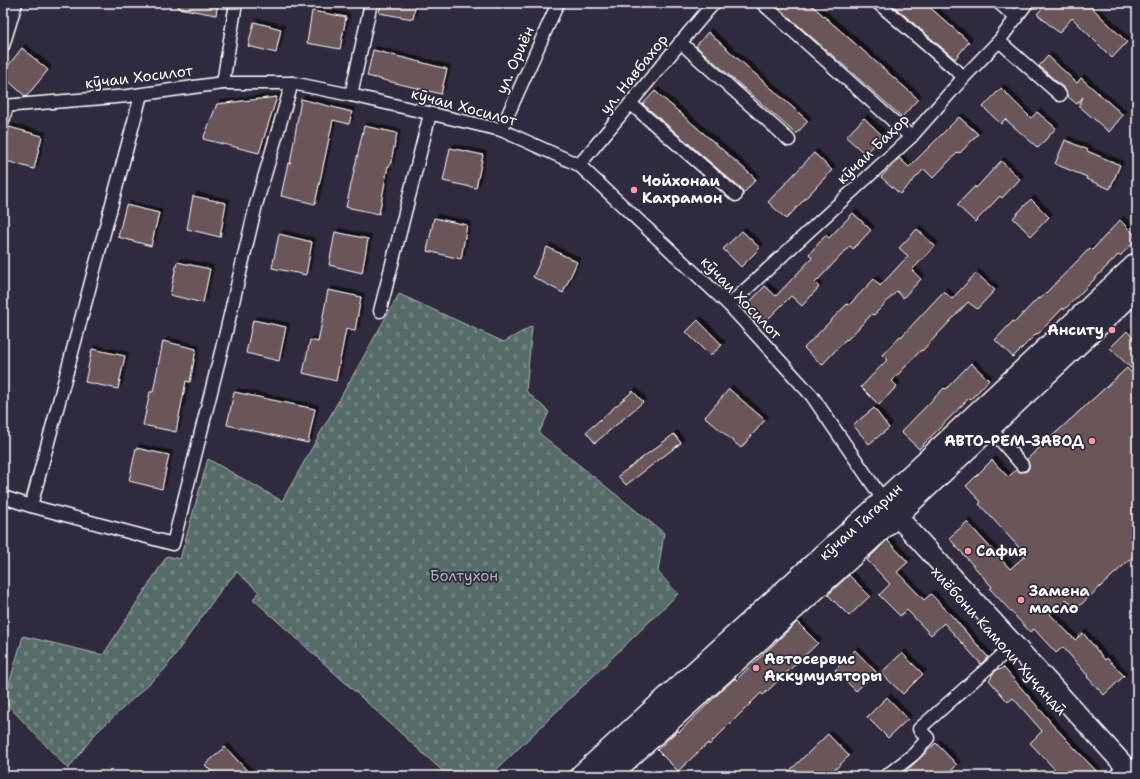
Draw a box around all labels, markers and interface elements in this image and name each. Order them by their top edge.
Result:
street label: ул. Ориён [491,23,539,97]
street label: ул. Навбахор [595,30,673,118]
street label: кӯчаи Хосилот [84,60,194,94]
street label: кӯчаи Хосилот [409,83,519,131]
street label: кӯчаи Баҳор [832,109,914,189]
place label: Чойхонаи Кахрамон [642,171,722,208]
marker: Чойхонаи Кахрамон [629,185,639,195]
street label: кӯчаи Хосилот [696,252,786,344]
place label: Анситу [1047,320,1104,340]
marker: Анситу [1107,325,1117,335]
place label: АВТО-РЕМ-ЗАВОД [944,431,1085,451]
marker: АВТО-РЕМ-ЗАВОД [1087,436,1097,446]
street label: кӯчаи Гагарин [815,479,907,565]
place label: Сафия [976,541,1027,561]
marker: Сафия [963,546,973,556]
street label: хиёбони Камоли Хуҷандӣ [927,562,1071,720]
park label: Болтухон [430,566,498,586]
place label: Замена масло [1029,581,1091,618]
marker: Замена масло [1016,595,1026,605]
place label: Автосервис Аккумуляторы [764,649,882,686]
marker: Автосервис Аккумуляторы [751,663,761,673]

